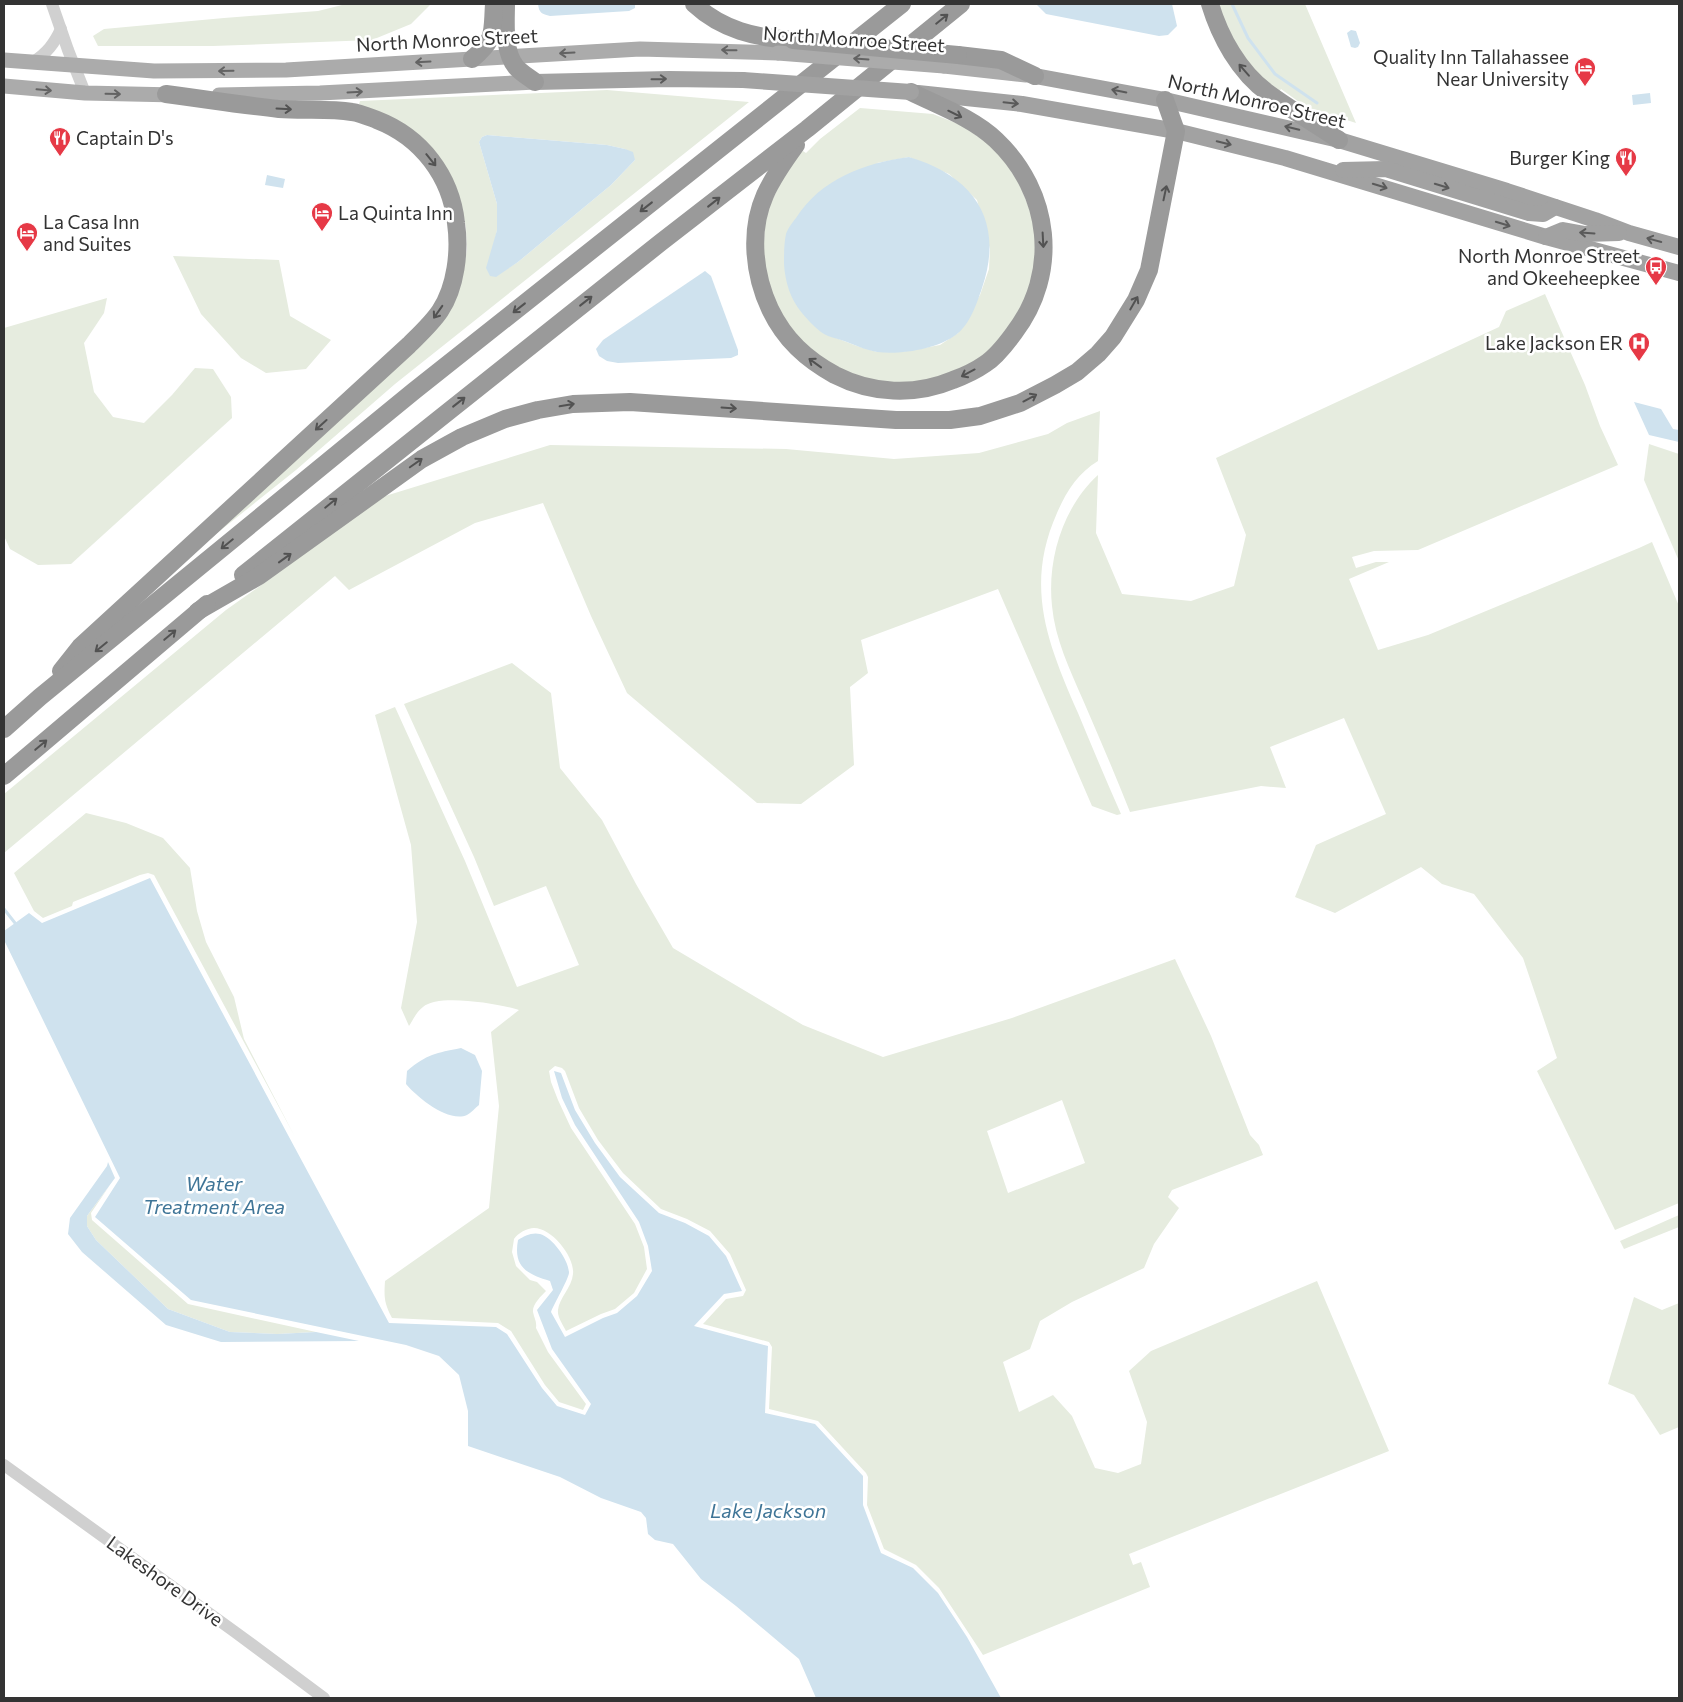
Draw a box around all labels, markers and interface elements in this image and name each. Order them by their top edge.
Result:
one-way arrow [935,14,948,25]
street label: North Monroe Street [762,21,946,56]
street label: North Monroe Street [356,23,539,56]
place label: Quality Inn Tallahassee Near University [1373,45,1569,90]
one-way arrow [721,46,737,55]
one-way arrow [559,49,575,58]
one-way arrow [853,54,869,63]
hotel icon: Quality Inn Tallahassee Near University [1573,56,1597,87]
one-way arrow [416,57,432,66]
one-way arrow [1239,63,1250,76]
one-way arrow [219,66,235,75]
street label: North Monroe Street [1166,69,1349,132]
one-way arrow [650,74,667,84]
one-way arrow [36,85,52,95]
one-way arrow [1112,86,1128,95]
one-way arrow [347,87,363,96]
one-way arrow [104,89,120,99]
one-way arrow [1003,98,1019,108]
one-way arrow [276,104,292,113]
one-way arrow [947,109,962,119]
one-way arrow [1285,123,1301,132]
restaurant icon: Captain D's [48,126,72,157]
place label: Captain D's [76,126,174,149]
one-way arrow [1215,138,1231,148]
place label: Burger King [1509,146,1610,169]
restaurant icon: Burger King [1614,146,1638,177]
one-way arrow [425,153,436,166]
one-way arrow [1372,182,1388,192]
one-way arrow [1433,182,1449,191]
one-way arrow [1161,185,1170,201]
one-way arrow [707,196,720,207]
hotel icon: La Quinta Inn [310,201,334,232]
place label: La Quinta Inn [338,201,453,224]
one-way arrow [640,201,653,212]
place label: La Casa Inn and Suites [43,210,140,255]
one-way arrow [1494,220,1510,230]
hotel icon: La Casa Inn and Suites [15,221,39,252]
one-way arrow [1579,228,1595,237]
one-way arrow [1039,231,1048,247]
one-way arrow [1647,235,1663,244]
place label: North Monroe Street and Okeeheepkee [1458,244,1640,289]
bus stop icon: North Monroe Street and Okeeheepkee [1644,255,1668,286]
one-way arrow [579,296,592,307]
one-way arrow [1129,297,1139,311]
one-way arrow [513,302,526,313]
one-way arrow [433,305,443,319]
place label: Lake Jackson ER [1485,331,1623,354]
hospital icon: Lake Jackson ER [1627,331,1651,362]
one-way arrow [808,358,822,368]
one-way arrow [961,369,976,378]
one-way arrow [1022,393,1037,402]
one-way arrow [452,397,465,408]
one-way arrow [558,400,574,410]
one-way arrow [721,403,737,412]
one-way arrow [315,419,328,431]
one-way arrow [409,458,423,468]
one-way arrow [324,498,337,509]
one-way arrow [221,538,234,549]
one-way arrow [277,553,291,563]
one-way arrow [163,630,176,641]
one-way arrow [95,641,108,652]
one-way arrow [34,740,47,751]
water label: Water Treatment Area [143,1171,285,1218]
water label: Lake Jackson [710,1498,826,1522]
street label: Lakeshore Drive [103,1531,228,1631]

